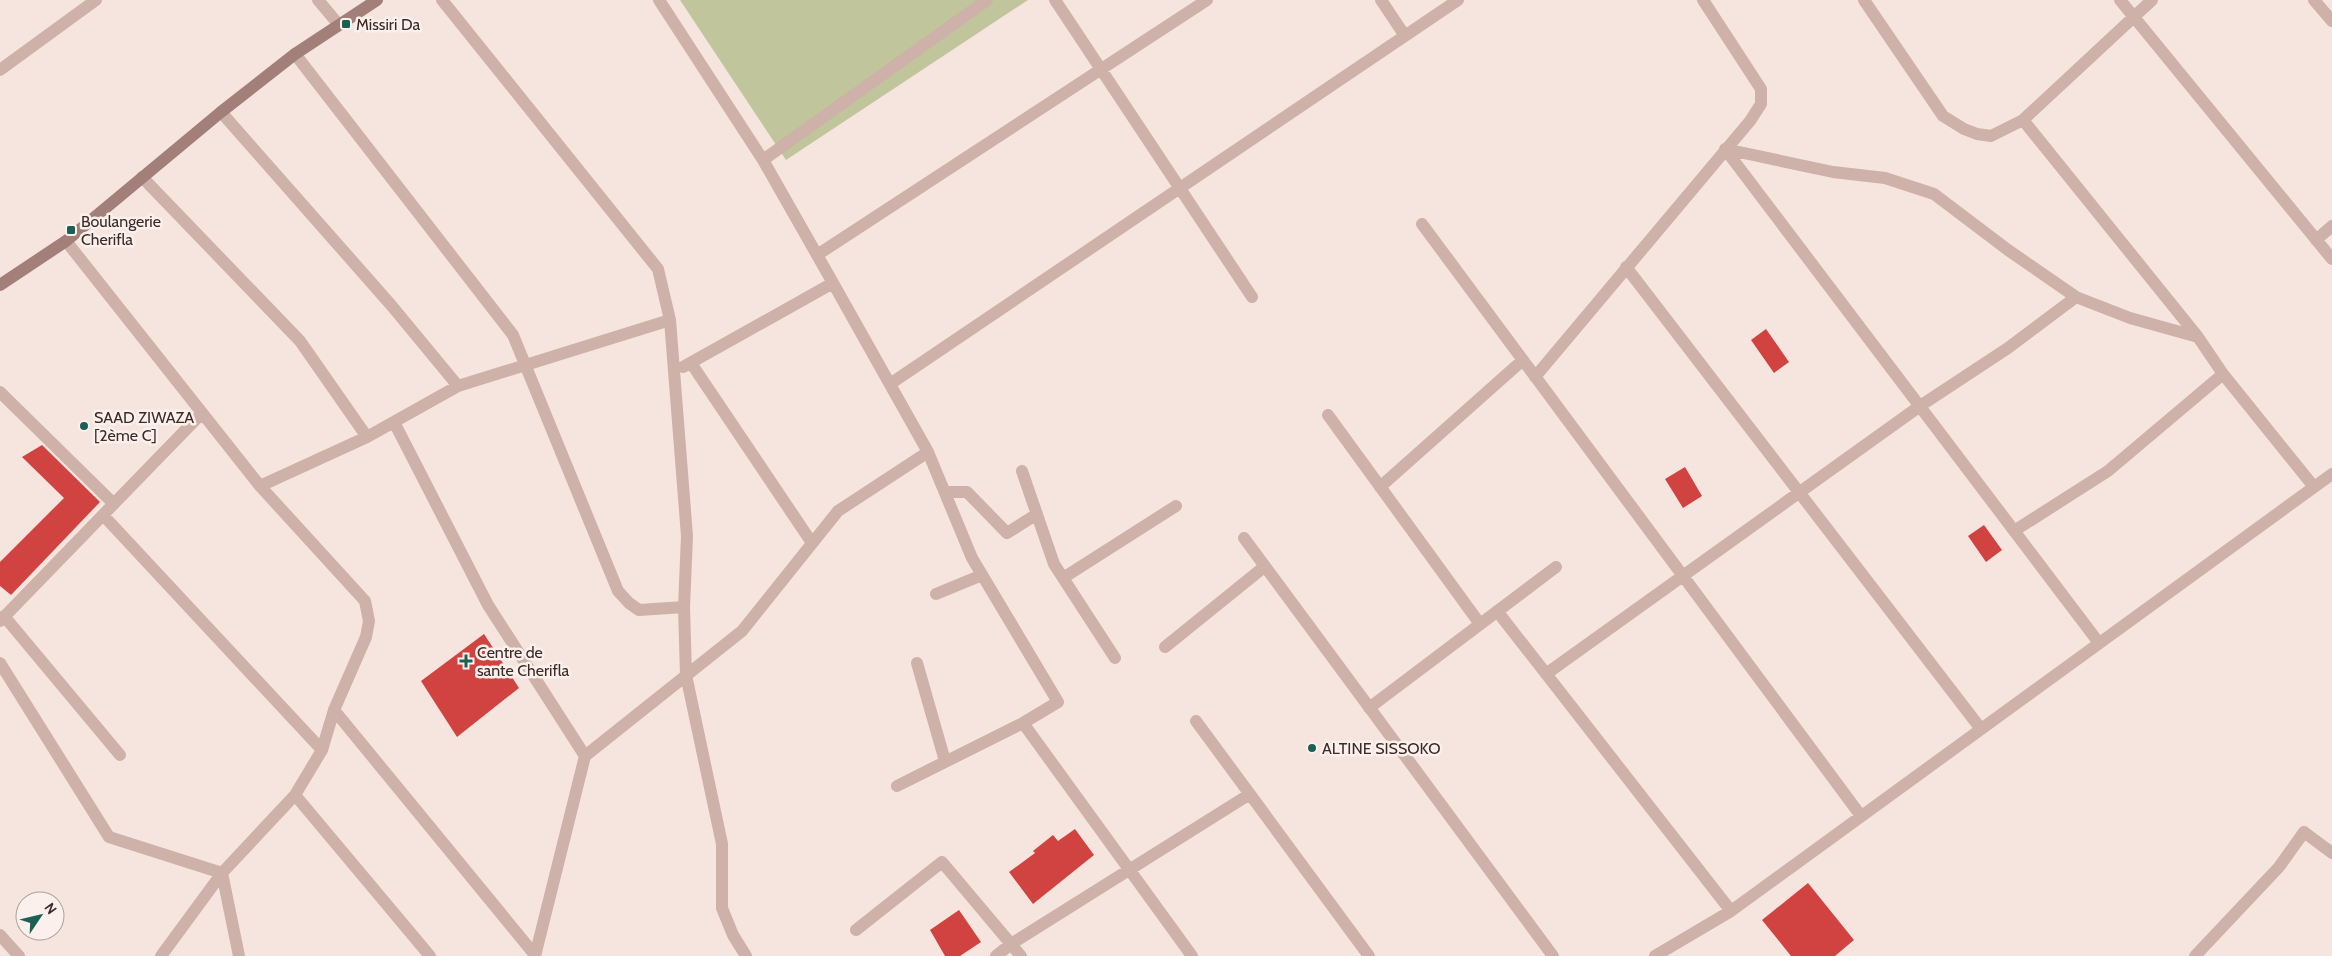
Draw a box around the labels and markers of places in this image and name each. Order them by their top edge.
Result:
place label: Missiri Da [356,15,420,34]
marker: Missiri Da [340,18,352,30]
place label: Boulangerie Cherifla [81,212,161,249]
marker: Boulangerie Cherifla [65,224,77,236]
place label: SAAD ZIWAZA [2ème C] [94,408,194,445]
marker: SAAD ZIWAZA [2ème C] [78,420,90,432]
place label: Centre de sante Cherifla [477,643,569,680]
marker: Centre de sante Cherifla [459,654,473,668]
place label: ALTINE SISSOKO [1322,739,1441,758]
marker: ALTINE SISSOKO [1306,742,1318,754]

